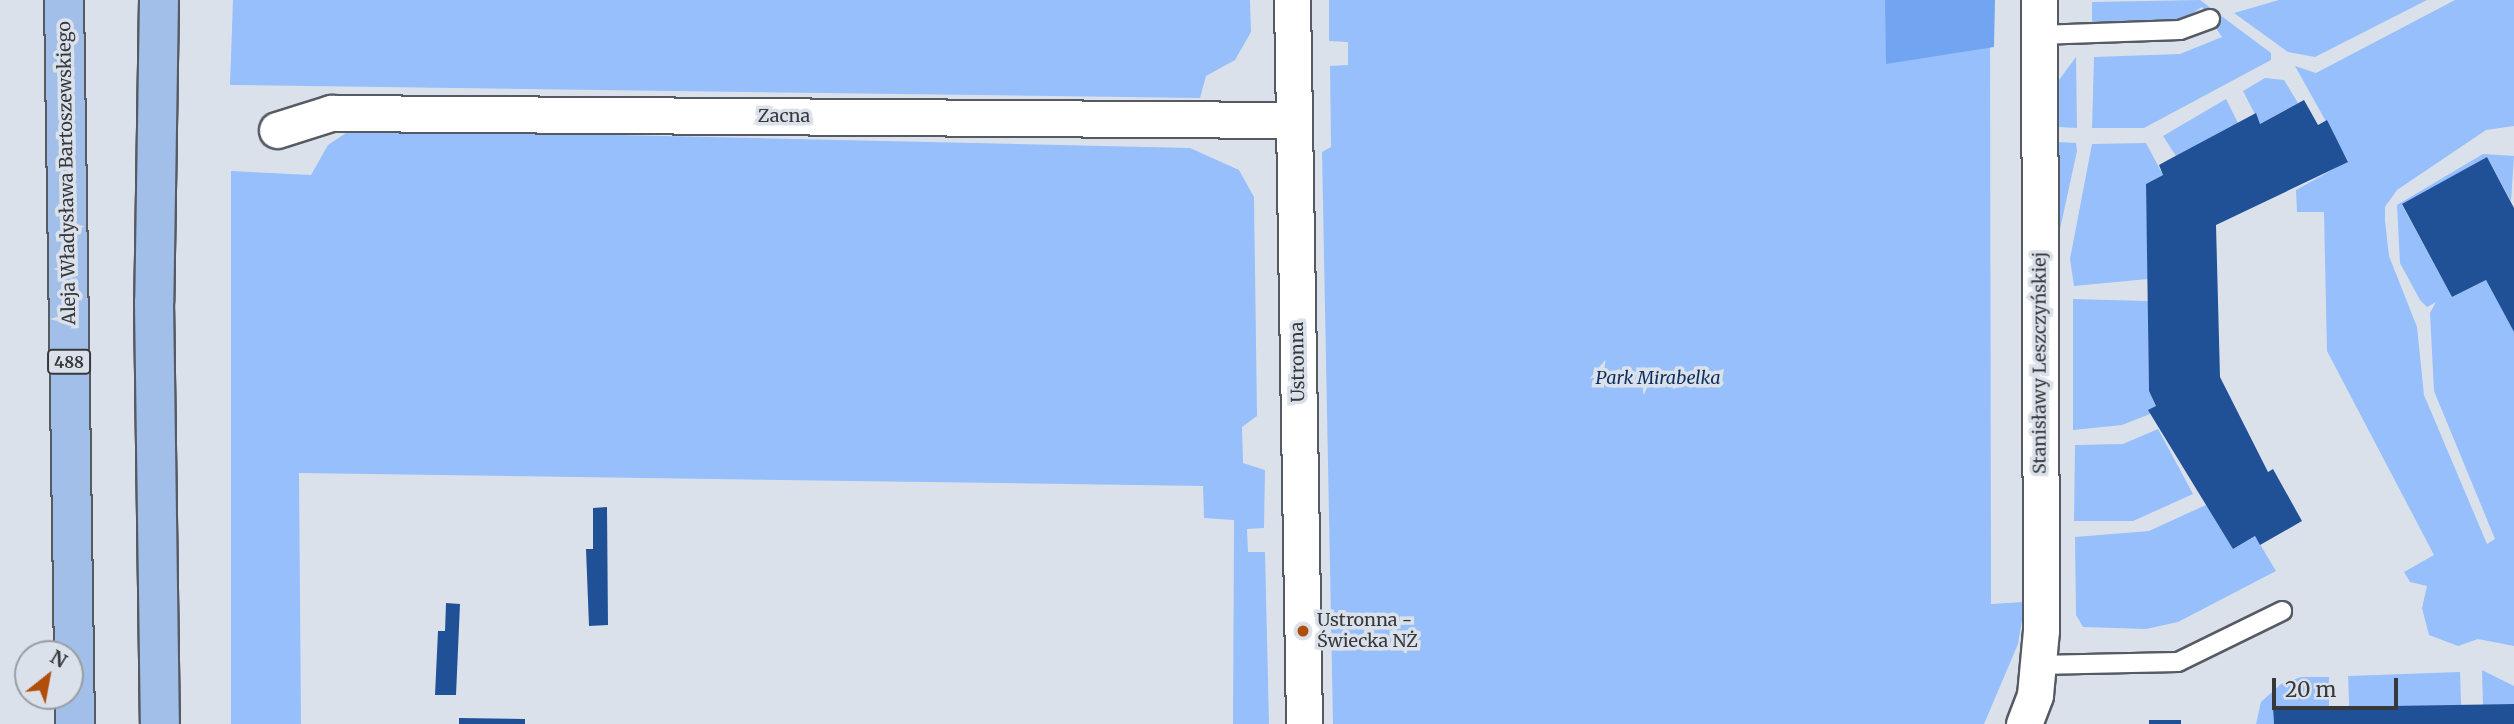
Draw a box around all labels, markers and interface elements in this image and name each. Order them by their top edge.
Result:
street label: Aleja Władysława Bartoszewskiego [54,21,80,325]
street label: Zacna [758,105,810,127]
street label: Stanisławy Leszczyńskiej [2029,252,2051,474]
street label: Ustronna [1286,322,1310,402]
road number: 488 [46,350,92,374]
park label: Park Mirabelka [1596,367,1720,389]
place label: Ustronna - Świecka NŻ [1317,610,1418,652]
marker: Ustronna - Świecka NŻ [1295,623,1311,639]
north arrow [14,640,84,710]
text: N [46,645,71,673]
scale bar [2276,664,2402,708]
text: 20 m [2285,676,2336,703]

